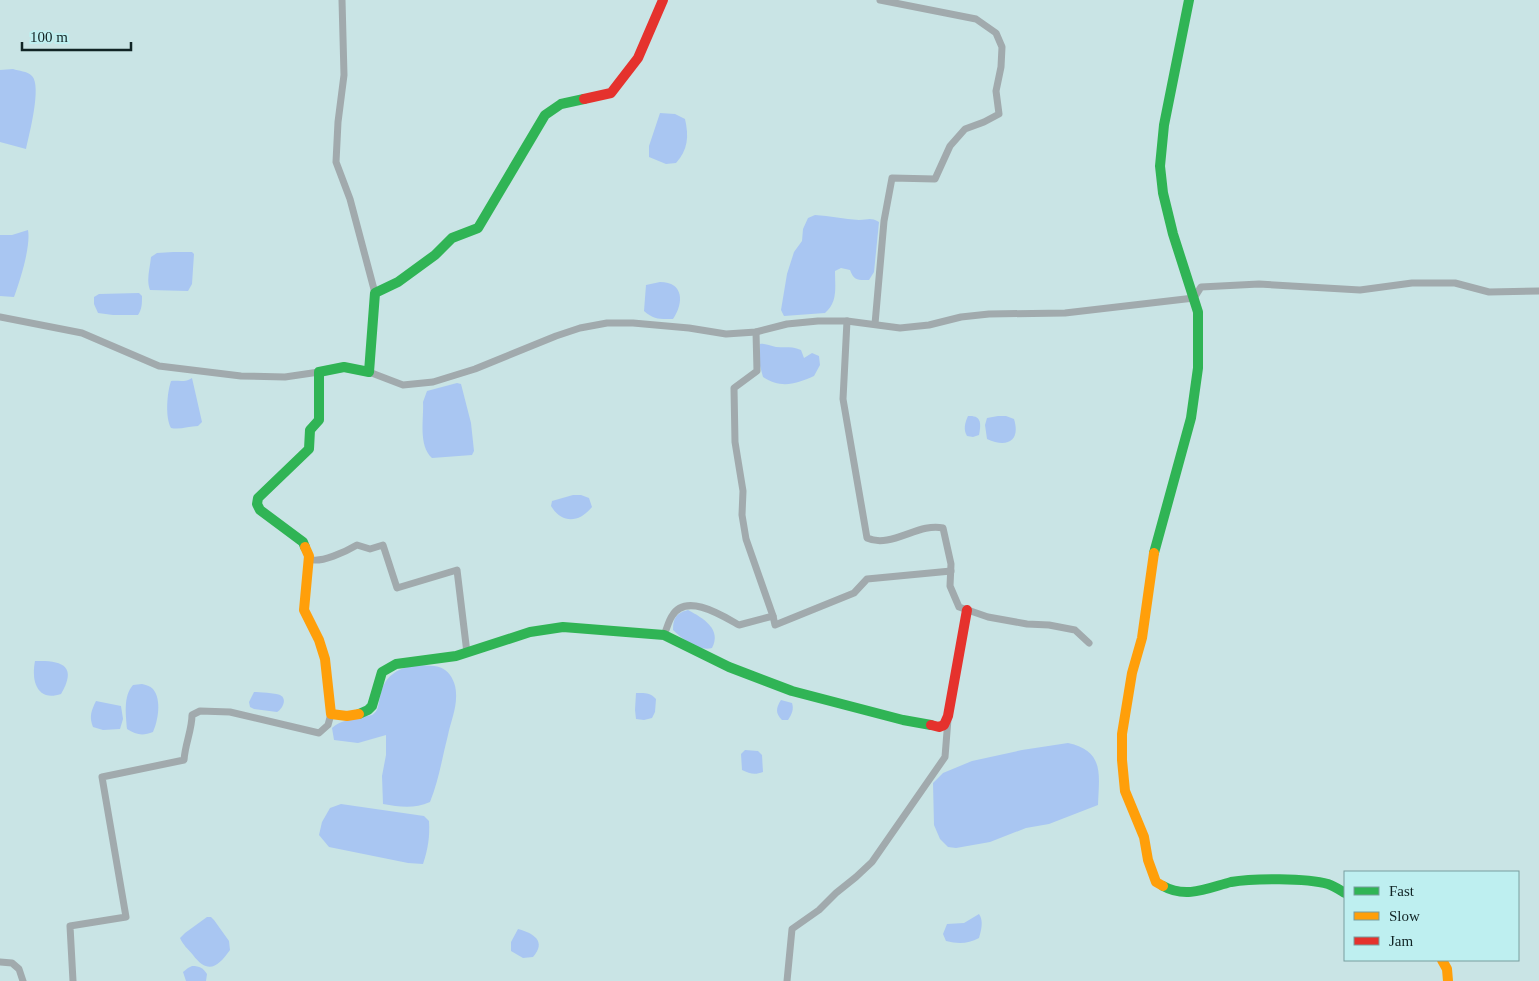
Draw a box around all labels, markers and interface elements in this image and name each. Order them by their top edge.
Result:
scale bar [22,20,131,52]
text: 100 m [30,29,68,45]
legend [1344,871,1519,961]
text: Fast [1389,883,1415,899]
text: Slow [1389,908,1420,924]
text: Jam [1389,933,1413,949]

